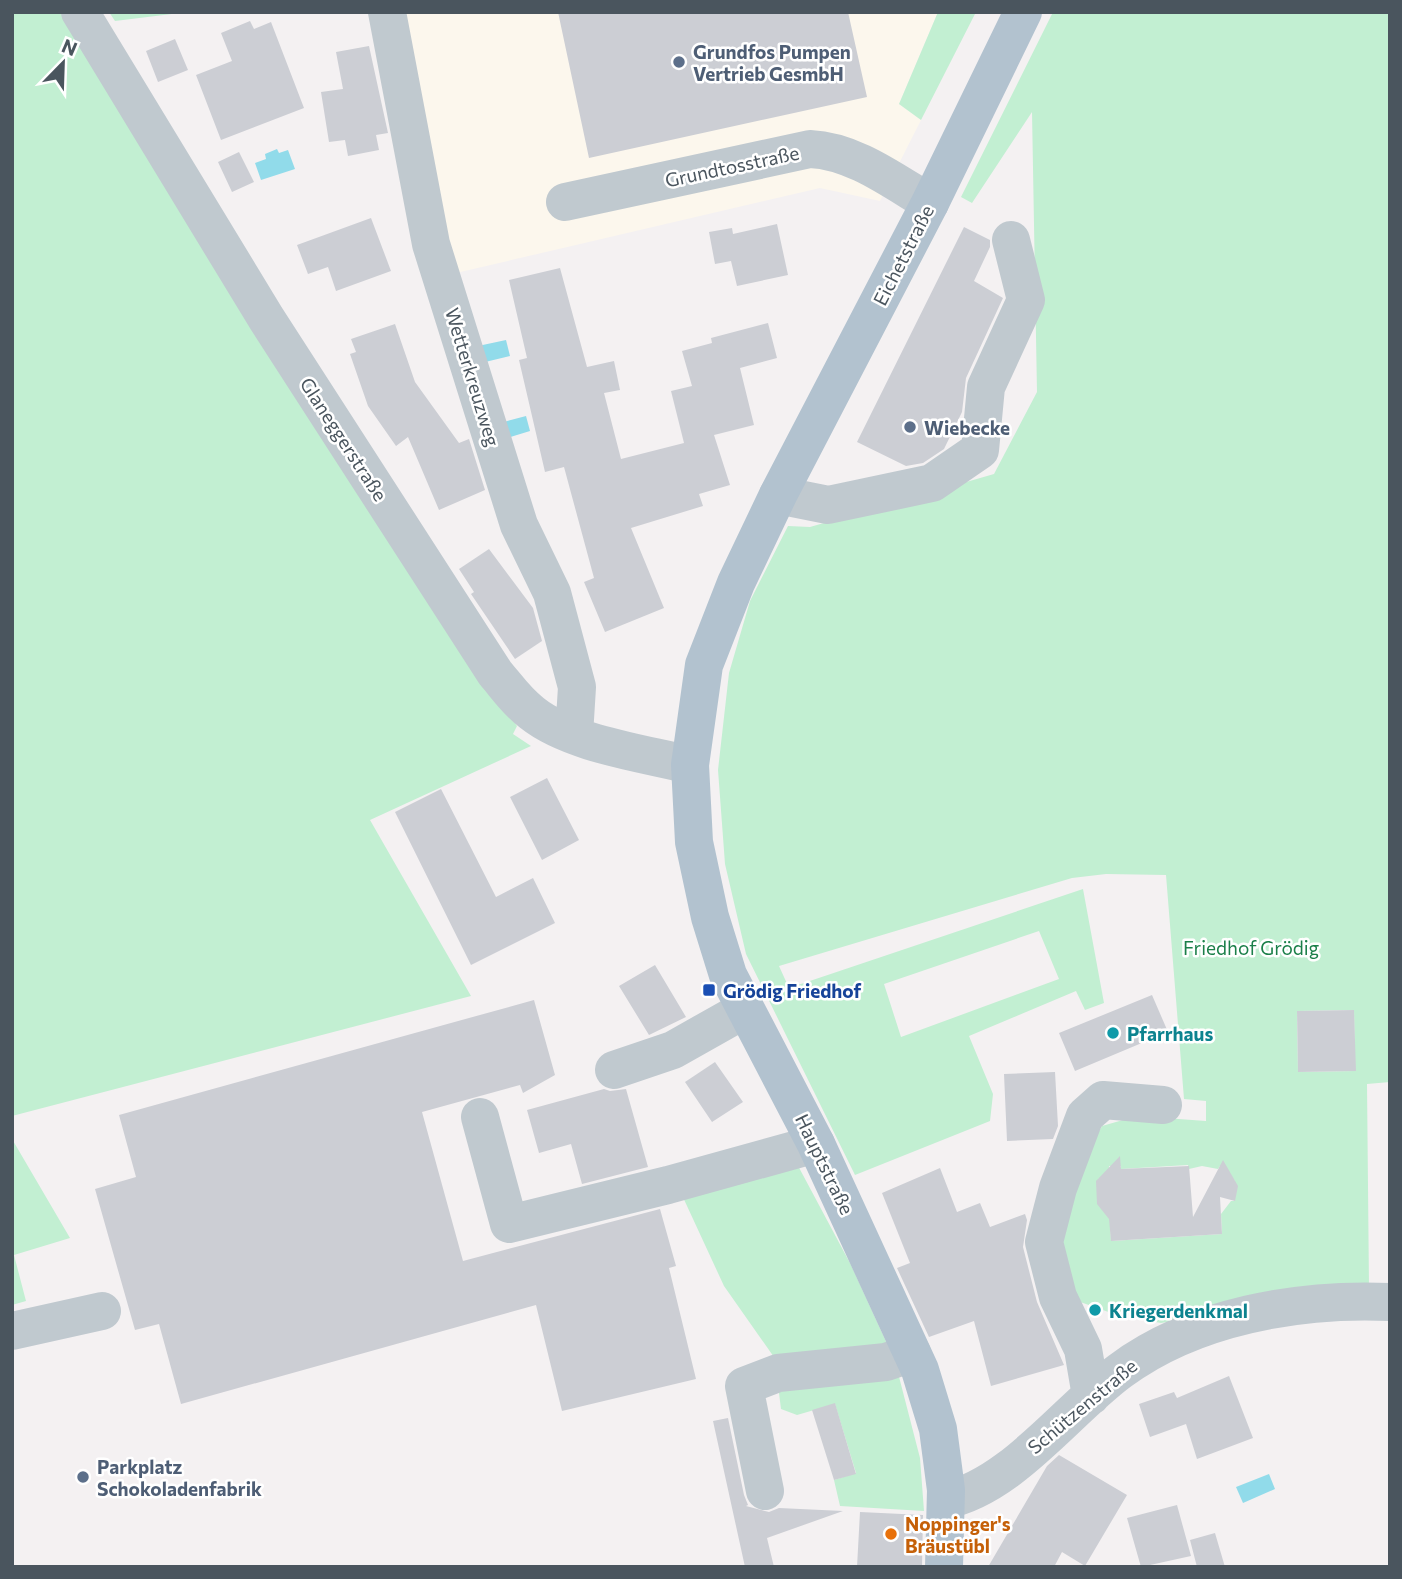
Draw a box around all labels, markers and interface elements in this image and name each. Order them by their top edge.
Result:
north arrow [28,28,98,98]
text: N [59,34,81,60]
place label: Grundfos Pumpen Vertrieb GesmbH [693,40,851,85]
marker: Grundfos Pumpen Vertrieb GesmbH [671,54,687,70]
street label: Grundtosstraße [663,141,801,191]
street label: Eichetstraße [868,201,938,309]
street label: Wetterkreuzweg [441,305,505,449]
street label: Glaneggerstraße [296,373,392,505]
place label: Wiebecke [924,416,1010,439]
marker: Wiebecke [902,419,918,435]
park label: Friedhof Grödig [1183,936,1319,959]
place label: Grödig Friedhof [723,979,862,1002]
marker: Grödig Friedhof [701,982,717,998]
place label: Pfarrhaus [1127,1022,1213,1045]
marker: Pfarrhaus [1105,1025,1121,1041]
street label: Hauptstraße [791,1110,859,1218]
place label: Kriegerdenkmal [1109,1299,1248,1322]
marker: Kriegerdenkmal [1087,1302,1103,1318]
street label: Schützenstraße [1023,1354,1141,1458]
place label: Parkplatz Schokoladenfabrik [97,1455,262,1500]
marker: Parkplatz Schokoladenfabrik [75,1469,91,1485]
place label: Noppinger's Bräustübl [905,1512,1011,1557]
marker: Noppinger's Bräustübl [883,1526,899,1542]

